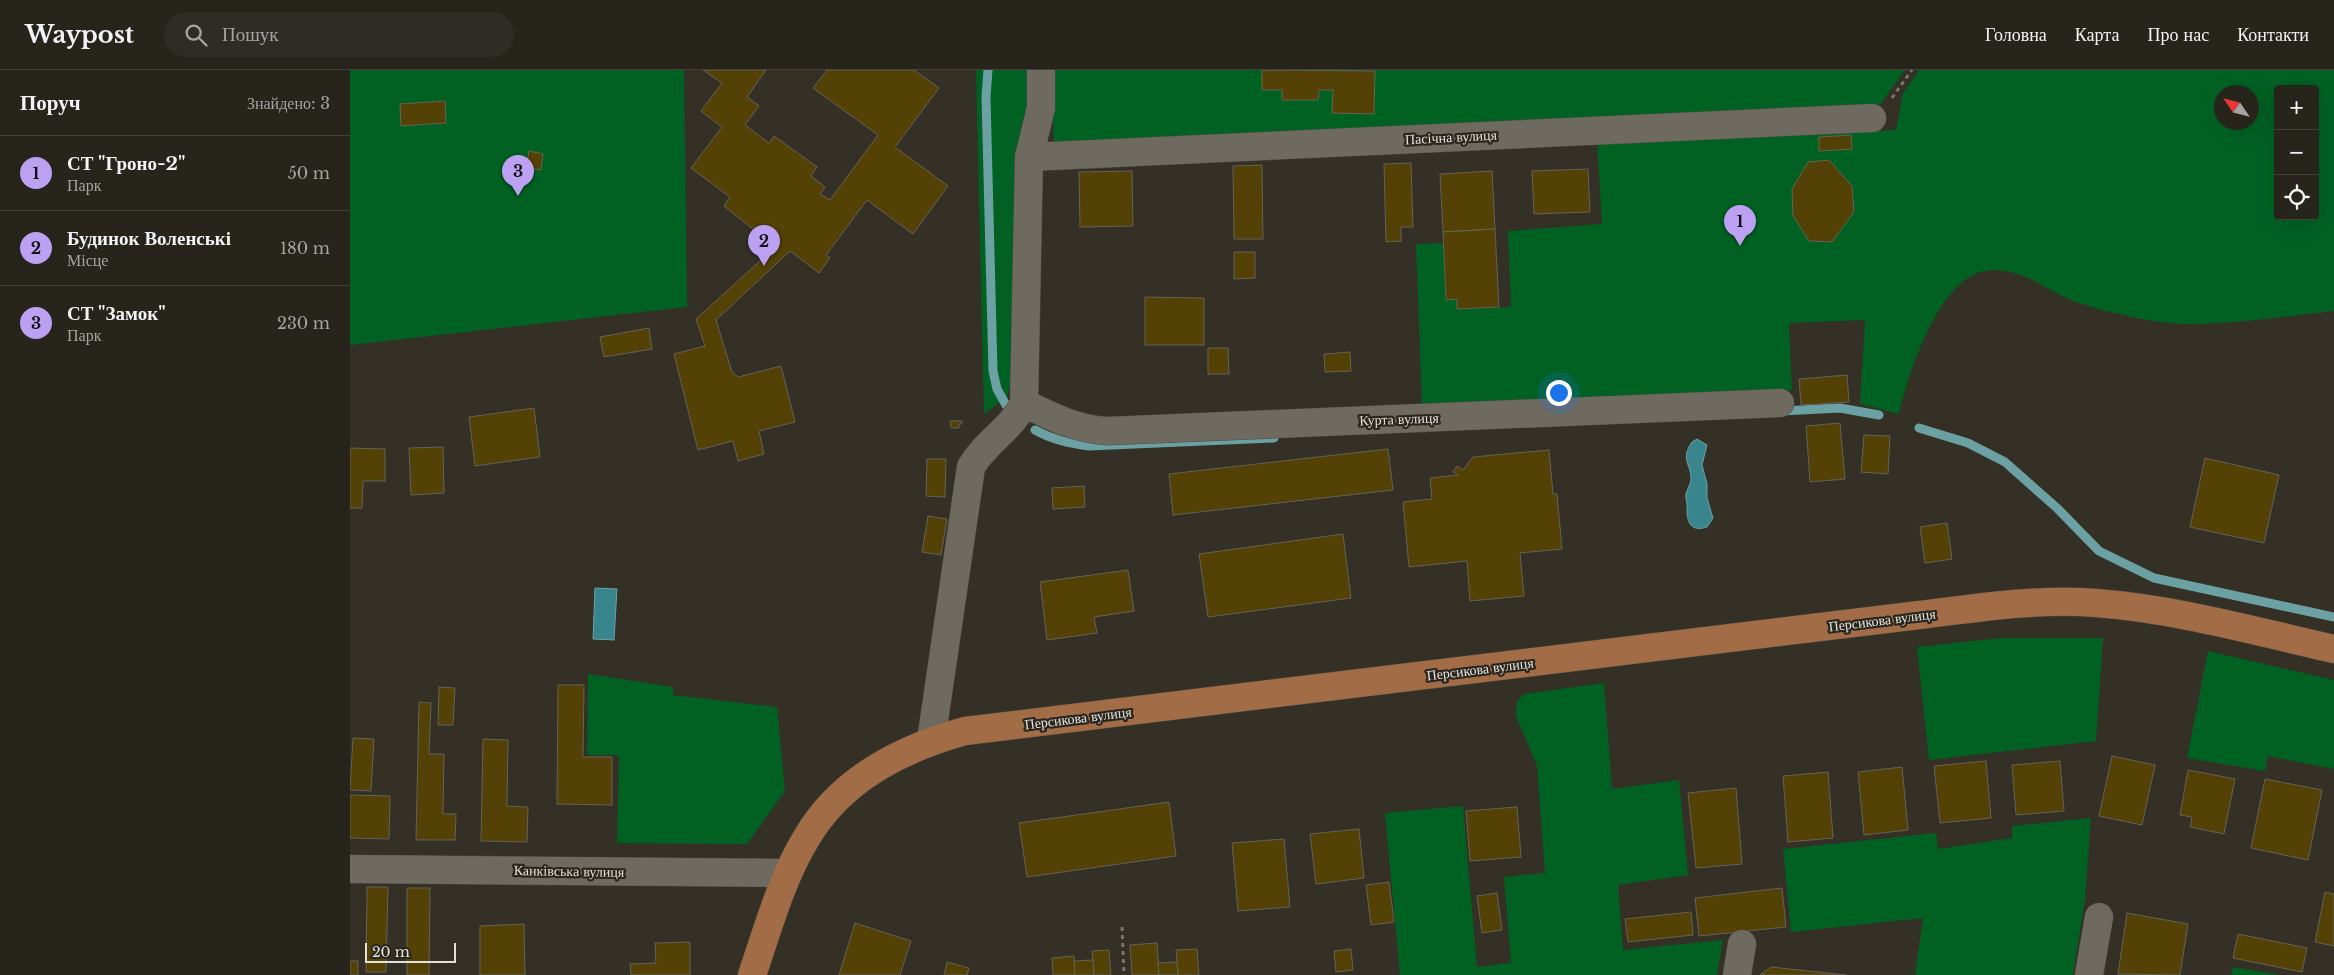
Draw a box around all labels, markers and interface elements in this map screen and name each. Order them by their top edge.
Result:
search box [164,12,514,57]
text: Waypost [25,20,134,49]
icon: search [182,21,210,49]
text: Пошук [222,23,279,46]
text: Головна [1985,24,2047,46]
text: Карта [2075,24,2119,46]
text: Про нас [2147,24,2209,46]
text: Контакти [2237,24,2309,46]
north arrow [2214,85,2259,130]
map controls [2274,85,2319,220]
button: + [2274,85,2319,130]
text: Поруч [20,90,81,116]
text: Знайдено: 3 [247,93,330,113]
street label: Пасічна вулиця [1405,126,1498,148]
button: − [2274,130,2319,175]
text: СТ "Гроно-2" [67,152,185,175]
pin: 3 [502,155,534,196]
text: 1 [33,163,39,183]
text: 50 m [288,163,330,183]
text: Парк [67,175,101,195]
button: locate [2274,175,2319,220]
pin: 1 [1724,205,1756,246]
pin: 2 [748,225,780,266]
text: Будинок Воленські [67,227,231,250]
text: 2 [31,238,41,258]
text: 180 m [280,238,330,258]
text: Місце [67,250,108,270]
text: СТ "Замок" [67,302,166,325]
text: 3 [31,313,41,333]
text: 230 m [277,313,330,333]
text: Парк [67,325,101,345]
your location [1546,380,1572,406]
street label: Курта вулиця [1359,409,1440,429]
street label: Персикова вулиця [1827,604,1937,635]
street label: Персикова вулиця [1425,653,1535,684]
street label: Персикова вулиця [1023,702,1133,733]
street label: Канківська вулиця [514,861,625,881]
scale bar [365,940,456,963]
text: 20 m [372,943,410,961]

